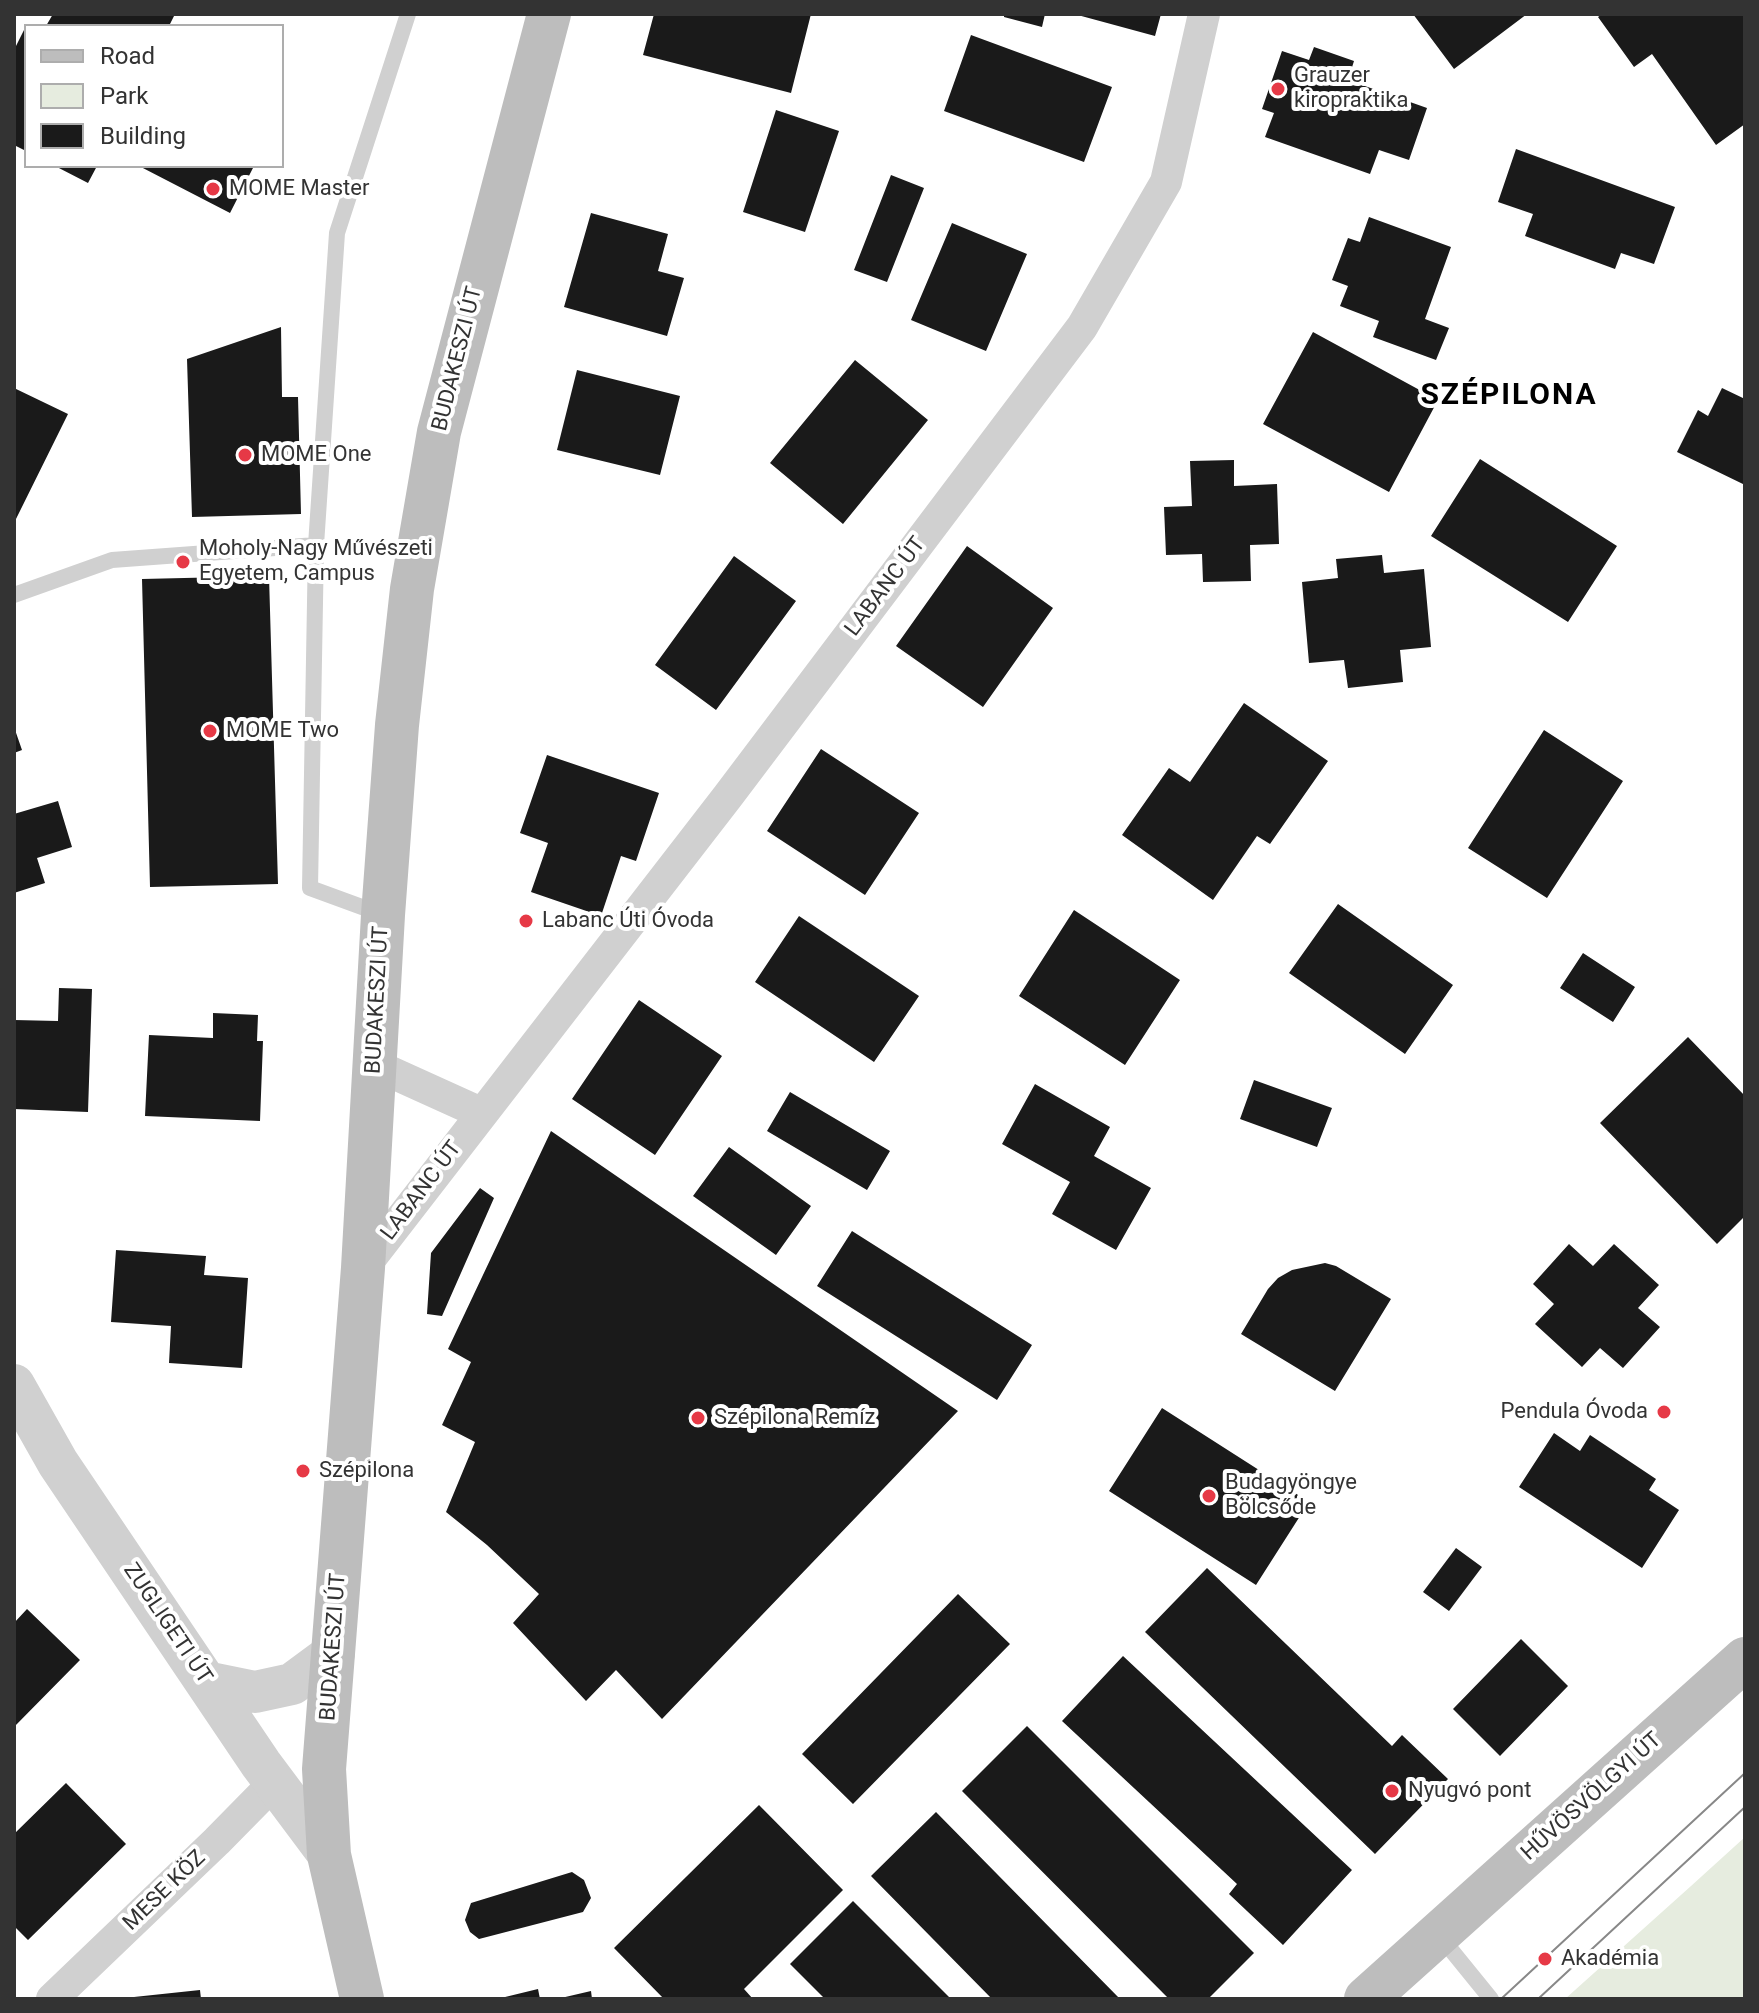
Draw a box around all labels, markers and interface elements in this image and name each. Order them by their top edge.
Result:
legend [24,24,284,168]
text: Road [100,42,155,70]
place label: Grauzer kiropraktika [1294,63,1408,114]
marker: Grauzer kiropraktika [1269,80,1287,98]
text: Park [100,82,148,110]
text: Building [100,122,186,150]
place label: MOME Master [229,176,369,202]
marker: MOME Master [204,180,222,198]
street label: BUDAKESZI ÚT [427,284,489,434]
district label: SZÉPILONA [1420,378,1598,414]
place label: MOME One [261,442,371,468]
marker: MOME One [236,446,254,464]
street label: LABANC ÚT [840,532,932,642]
place label: Moholy-Nagy Művészeti Egyetem, Campus [199,536,433,588]
marker: Moholy-Nagy Művészeti Egyetem, Campus [174,553,192,571]
place label: MOME Two [226,718,339,744]
marker: MOME Two [201,722,219,740]
place label: Labanc Úti Óvoda [542,908,714,934]
marker: Labanc Úti Óvoda [517,912,535,930]
street label: BUDAKESZI ÚT [361,925,395,1075]
street label: LABANC ÚT [376,1136,468,1246]
place label: Pendula Óvoda [1501,1399,1648,1425]
marker: Pendula Óvoda [1655,1403,1673,1421]
place label: Szépilona Remíz [714,1405,876,1431]
marker: Szépilona Remíz [689,1409,707,1427]
place label: Szépilona [319,1458,414,1484]
marker: Szépilona [294,1462,312,1480]
place label: Budagyöngye Bölcsőde [1225,1470,1357,1522]
marker: Budagyöngye Bölcsőde [1200,1487,1218,1505]
street label: ZUGLIGETI ÚT [117,1559,217,1689]
street label: BUDAKESZI ÚT [316,1572,352,1722]
street label: HŰVÖSVÖLGYI ÚT [1517,1727,1667,1867]
place label: Nyugvó pont [1408,1778,1531,1804]
marker: Nyugvó pont [1383,1782,1401,1800]
street label: MESE KÖZ [118,1845,212,1937]
place label: Akadémia [1561,1946,1659,1972]
marker: Akadémia [1536,1950,1554,1968]

